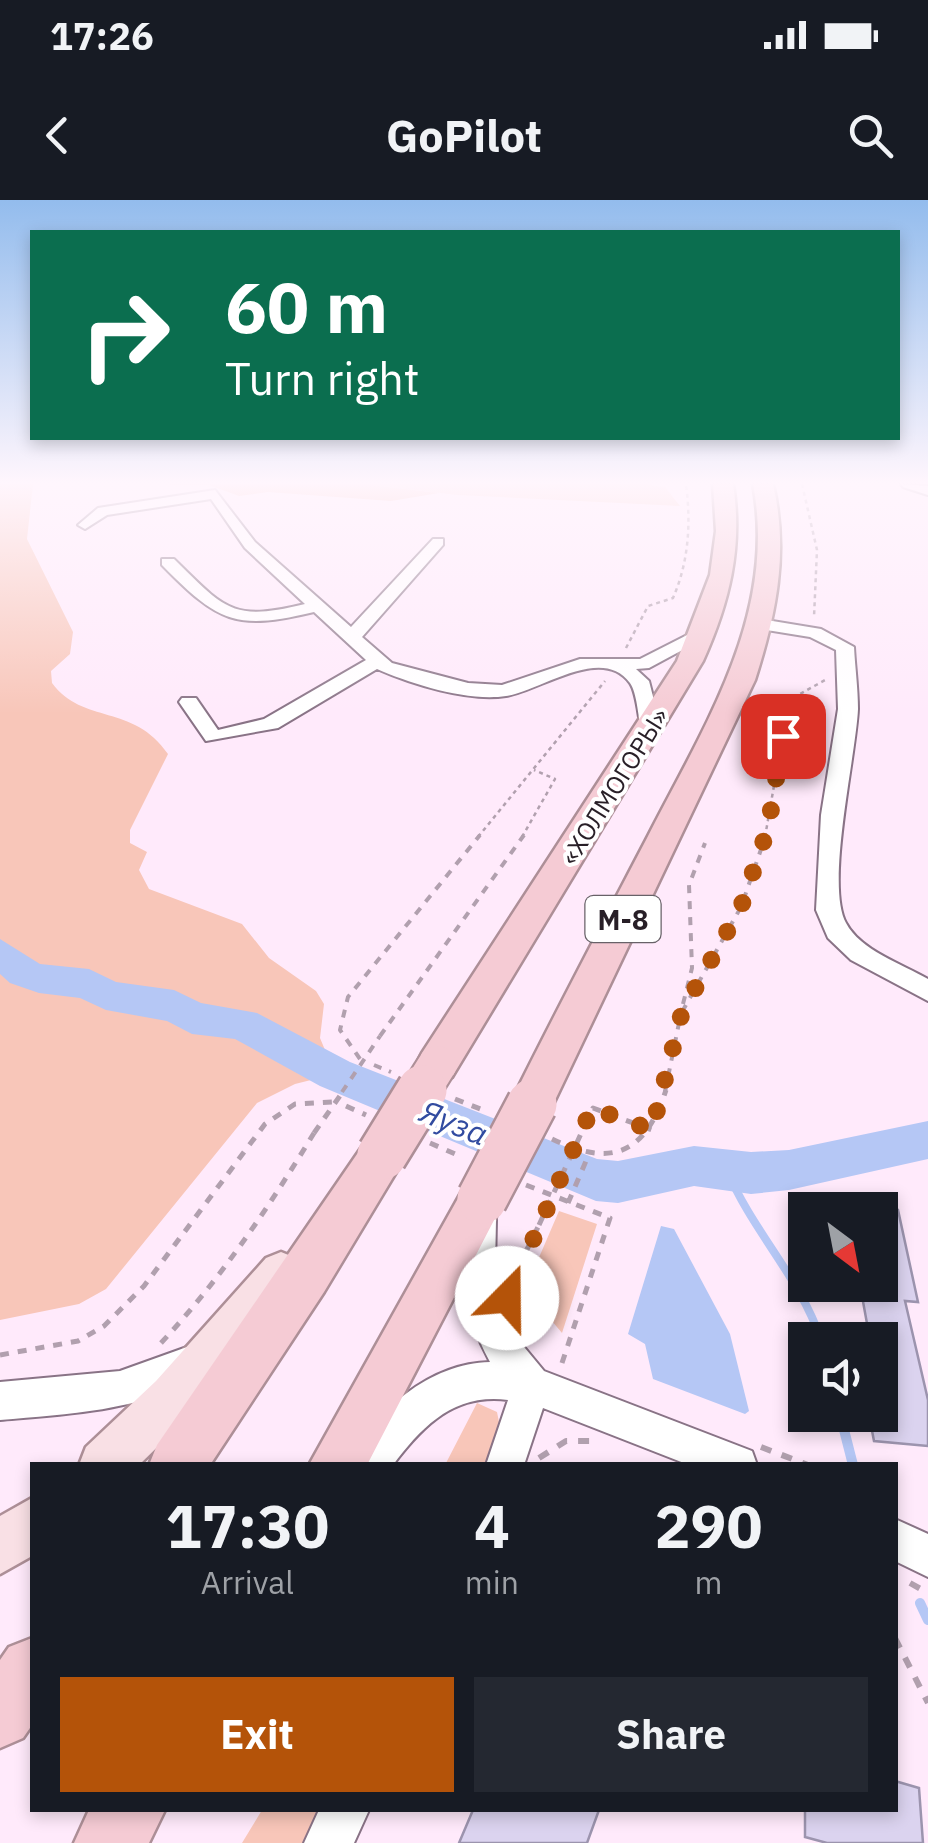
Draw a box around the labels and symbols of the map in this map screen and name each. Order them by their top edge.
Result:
pin [741,694,826,779]
street label: «ХОЛМОГОРЫ» [553,701,675,871]
road number: М-8 [586,896,660,942]
water label: Яуза [413,1089,494,1155]
north arrow [788,1192,898,1302]
position arrow [455,1246,559,1350]

